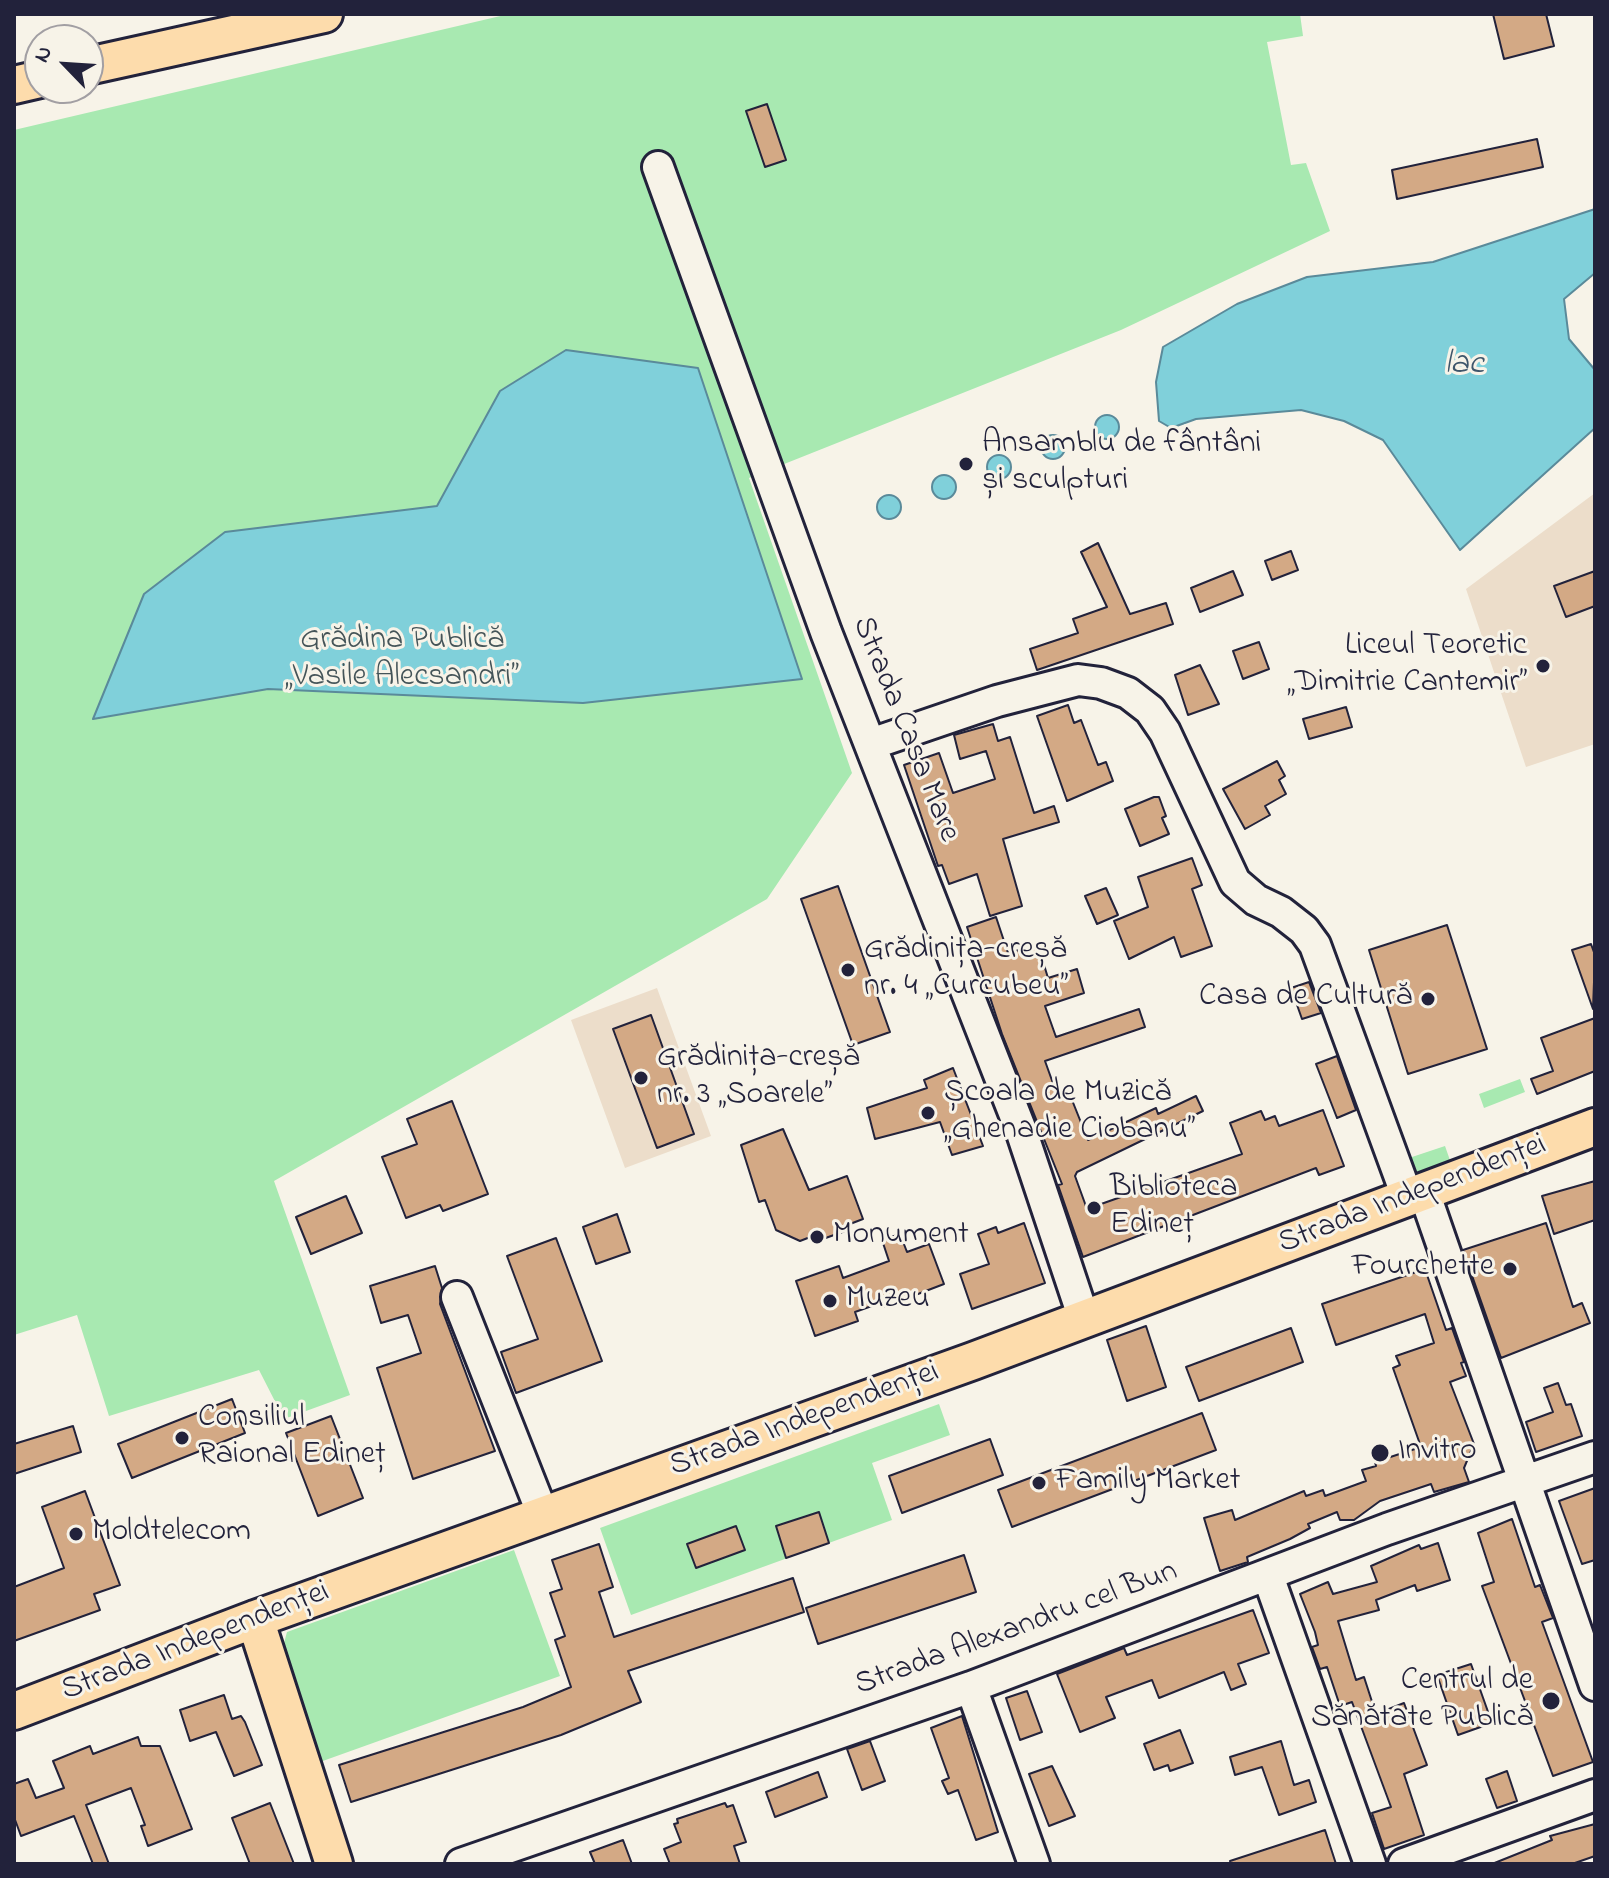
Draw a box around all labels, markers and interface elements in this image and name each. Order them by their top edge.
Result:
north arrow [24,24,104,104]
text: N [26,41,62,68]
water label: lac [1444,346,1484,386]
place label: Ansamblu de fântâni și sculpturi [982,427,1261,502]
marker: Ansamblu de fântâni și sculpturi [957,455,975,473]
street label: Strada Casa Mare [841,612,967,848]
park label: Grădina Publică „Vasile Alecsandri” [285,623,519,698]
place label: Liceul Teoretic „Dimitrie Cantemir” [1287,629,1527,704]
marker: Liceul Teoretic „Dimitrie Cantemir” [1534,657,1552,675]
place label: Grădinița-creșă nr. 4 „Curcubeu” [864,933,1068,1008]
marker: Grădinița-creșă nr. 4 „Curcubeu” [839,961,857,979]
place label: Casa de Cultură [1199,980,1412,1018]
marker: Casa de Cultură [1419,990,1437,1008]
place label: Grădinița-creșă nr. 3 „Soarele” [657,1041,859,1116]
marker: Grădinița-creșă nr. 3 „Soarele” [632,1069,650,1087]
place label: Școala de Muzică „Ghenadie Ciobanu” [944,1076,1195,1151]
marker: Școala de Muzică „Ghenadie Ciobanu” [919,1104,937,1122]
street label: Strada Independenței [1274,1127,1552,1265]
place label: Biblioteca Edineț [1110,1171,1238,1246]
marker: Biblioteca Edineț [1085,1199,1103,1217]
place label: Monument [833,1218,969,1256]
marker: Monument [808,1228,826,1246]
place label: Fourchette [1352,1250,1494,1288]
marker: Fourchette [1501,1260,1519,1278]
place label: Muzeu [846,1282,930,1320]
marker: Muzeu [821,1292,839,1310]
street label: Strada Independenței [665,1354,945,1488]
place label: Consiliul Raional Edineț [198,1401,386,1476]
marker: Consiliul Raional Edineț [173,1429,191,1447]
place label: Invitro [1398,1434,1477,1472]
marker: Invitro [1369,1442,1391,1464]
place label: Family Market [1055,1464,1241,1502]
marker: Family Market [1030,1474,1048,1492]
place label: Moldtelecom [92,1515,251,1553]
marker: Moldtelecom [67,1525,85,1543]
street label: Strada Alexandru cel Bun [851,1554,1183,1706]
street label: Strada Independenței [57,1574,335,1712]
place label: Centrul de Sănătate Publică [1311,1664,1533,1739]
marker: Centrul de Sănătate Publică [1540,1690,1562,1712]

